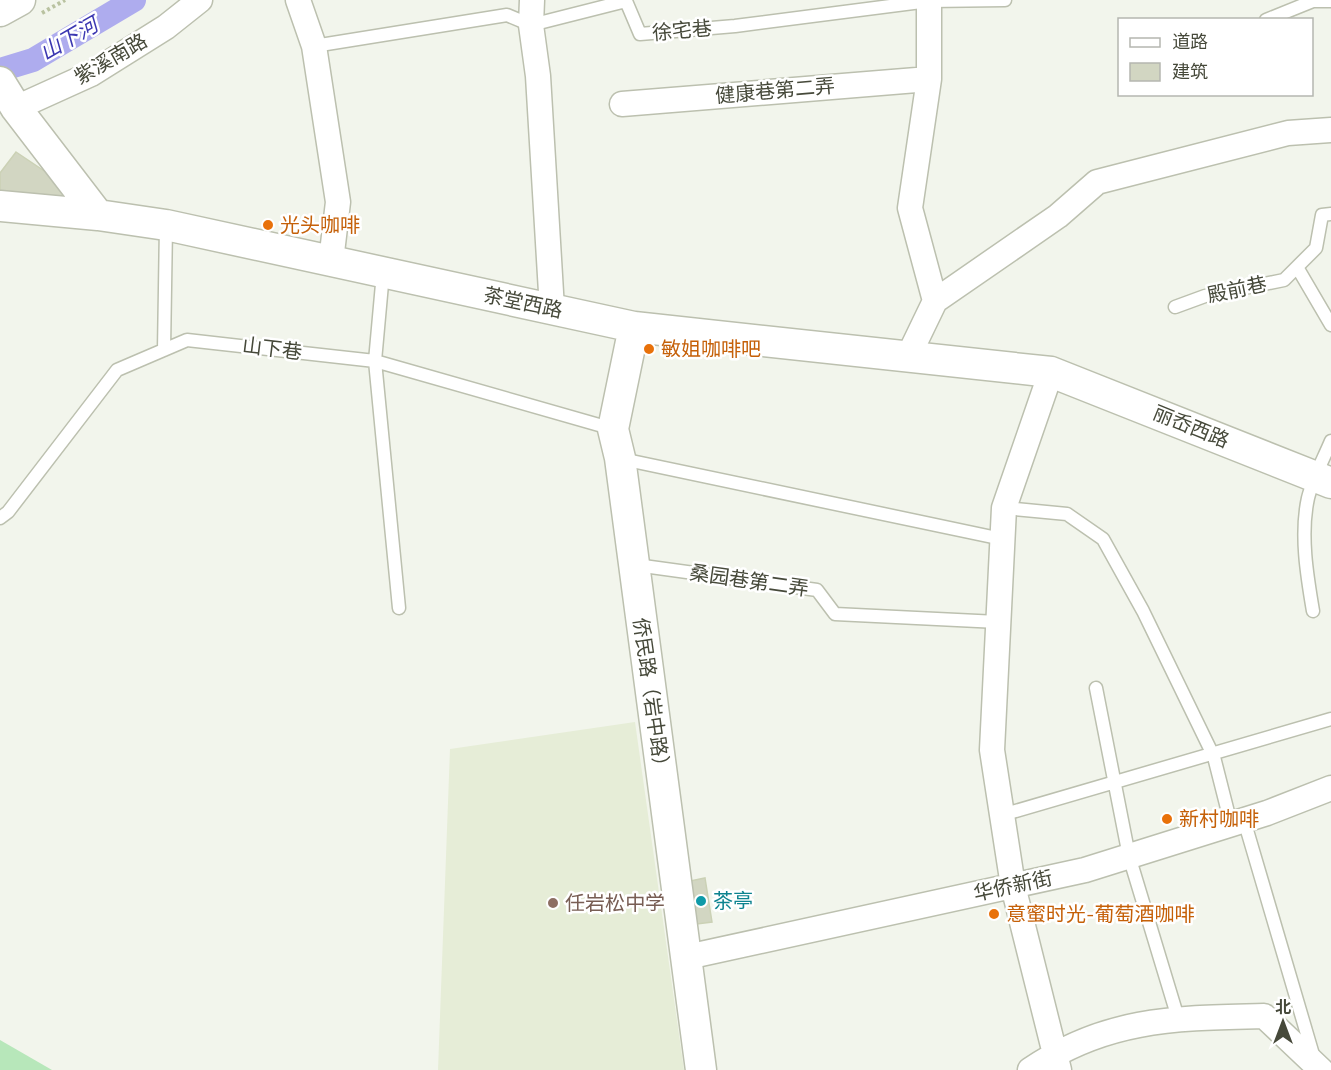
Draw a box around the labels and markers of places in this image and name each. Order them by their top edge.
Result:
place label: 光头咖啡 [280,212,360,239]
marker: 光头咖啡 [261,218,275,232]
place label: 敏姐咖啡吧 [661,336,761,363]
marker: 敏姐咖啡吧 [642,342,656,356]
place label: 新村咖啡 [1179,806,1259,833]
marker: 新村咖啡 [1160,812,1174,826]
place label: 茶亭 [713,888,753,915]
place label: 任岩松中学 [565,890,665,917]
marker: 茶亭 [694,894,708,908]
marker: 任岩松中学 [546,896,560,910]
place label: 意蜜时光-葡萄酒咖啡 [1006,901,1194,928]
marker: 意蜜时光-葡萄酒咖啡 [987,907,1001,921]

